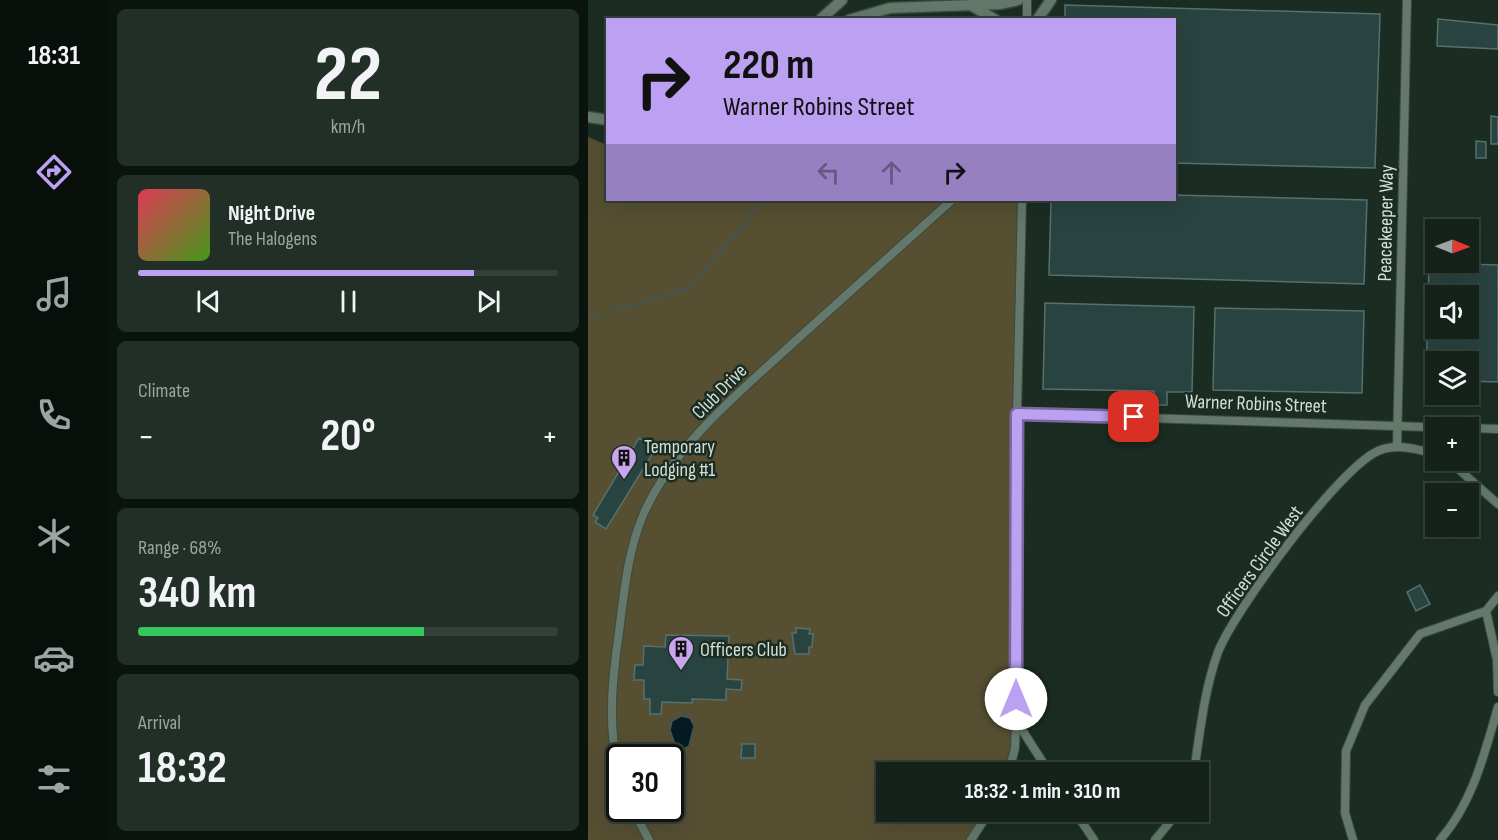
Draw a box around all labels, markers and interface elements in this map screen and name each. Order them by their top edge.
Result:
text: 22 [314,29,382,122]
text: 18:31 [28,40,80,72]
text: 220 m [723,40,814,91]
icon: right [624,42,702,120]
text: Warner Robins Street [723,91,915,123]
text: km/h [331,115,365,139]
icon: directions [33,151,75,193]
icon: left [812,156,845,189]
icon: ahead [875,156,908,189]
icon: right [938,156,971,189]
street label: Peacekeeper Way [1373,164,1399,281]
text: Night Drive [228,200,315,227]
north arrow [1425,219,1479,273]
map controls [1425,219,1479,537]
text: The Halogens [228,227,317,251]
icon: music [33,273,75,315]
icon: previous [192,285,225,318]
icon: pause [332,285,365,318]
icon: next [472,285,505,318]
button: sound [1425,285,1479,339]
button: layers [1425,351,1479,405]
street label: Club Drive [687,359,752,424]
text: Climate [138,379,190,403]
street label: Warner Robins Street [1185,390,1327,418]
pin [1108,391,1159,442]
icon: phone [33,394,75,436]
icon: arrive [1117,400,1150,433]
text: 20° [320,409,376,464]
text: − [138,417,154,457]
text: + [542,417,558,457]
button: + [1425,417,1479,471]
place label: Temporary Lodging #1 [644,435,715,482]
building icon: Temporary Lodging #1 [609,443,639,481]
button: − [1425,483,1479,537]
street label: Officers Circle West [1211,501,1308,622]
icon: climate [33,515,75,557]
text: Range · 68% [138,536,222,560]
text: 340 km [138,566,256,621]
building icon: Officers Club [666,634,696,672]
icon: car [33,637,75,679]
place label: Officers Club [700,638,787,662]
position arrow [984,667,1048,731]
text: Arrival [138,711,181,735]
text: 18:32 [138,741,227,796]
speed limit sign: 30 [606,744,684,822]
icon: filters [33,758,75,800]
text: 18:32 · 1 min · 310 m [965,778,1120,805]

